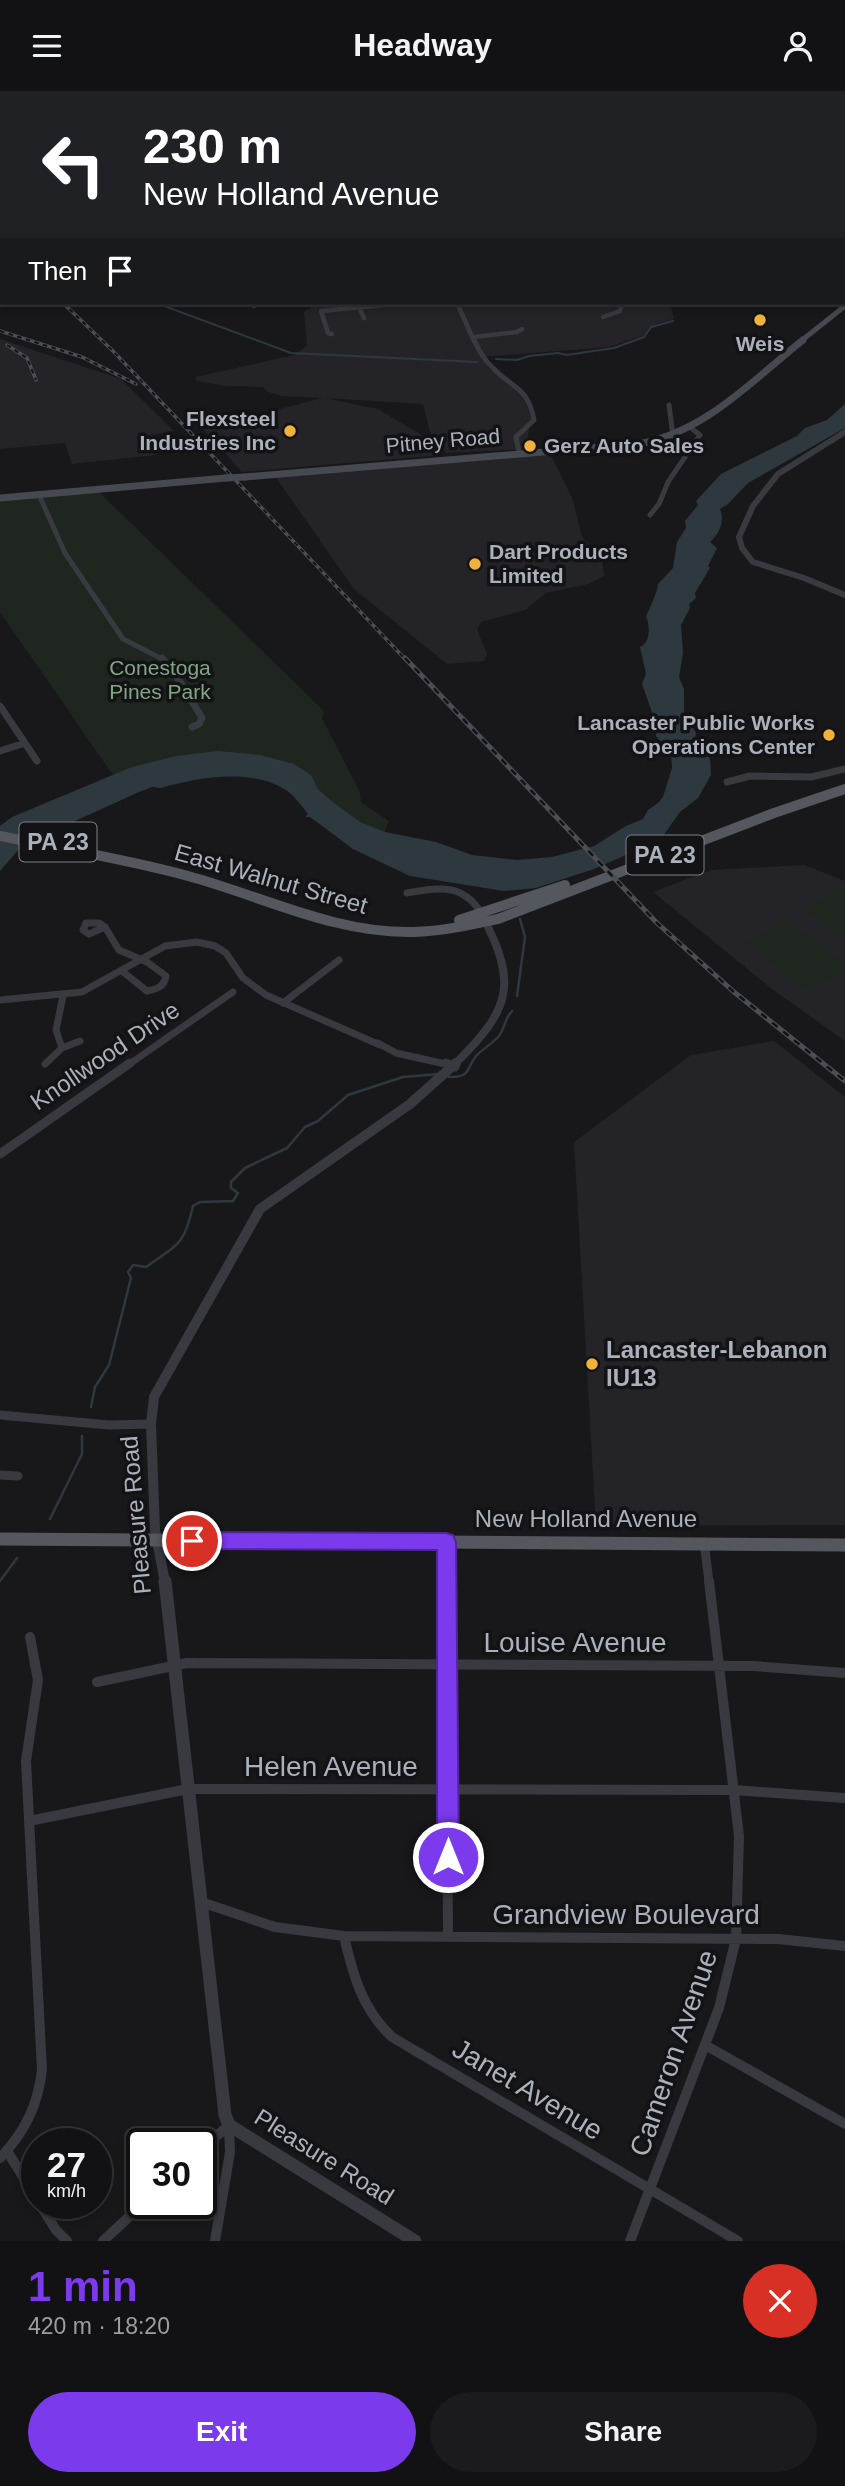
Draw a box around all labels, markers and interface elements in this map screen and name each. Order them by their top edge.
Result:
icon: menu [28,27,66,65]
text: Headway [353,27,492,63]
icon: person [779,27,817,65]
icon: left [28,119,119,210]
text: 230 m [143,119,282,173]
text: New Holland Avenue [143,176,440,212]
icon: arrive [101,252,139,290]
text: Then [28,256,87,286]
marker: Weis [752,312,768,328]
place label: Weis [736,332,784,355]
place label: Flexsteel Industries Inc [139,407,276,454]
marker: Flexsteel Industries Inc [282,423,298,439]
street label: Pitney Road [385,424,501,457]
place label: Gerz Auto Sales [544,434,704,457]
marker: Gerz Auto Sales [522,438,538,454]
place label: Dart Products Limited [489,540,628,587]
marker: Dart Products Limited [467,556,483,572]
park label: Conestoga Pines Park [109,656,211,703]
place label: Lancaster Public Works Operations Center [577,711,815,758]
marker: Lancaster Public Works Operations Center [821,727,837,743]
road number: PA 23 [20,823,96,862]
road number: PA 23 [626,835,704,875]
street label: East Walnut Street [172,838,371,919]
street label: Knollwood Drive [25,996,184,1115]
place label: Lancaster-Lebanon IU13 [606,1336,827,1391]
marker: Lancaster-Lebanon IU13 [584,1356,600,1372]
street label: Pleasure Road [115,1435,156,1595]
street label: New Holland Avenue [475,1505,697,1532]
pin [162,1511,222,1571]
icon: arrive [173,1522,211,1560]
street label: Louise Avenue [483,1627,667,1658]
street label: Helen Avenue [244,1751,418,1782]
position arrow [411,1820,485,1894]
street label: Grandview Boulevard [492,1899,760,1930]
street label: Cameron Avenue [624,1946,723,2160]
street label: Janet Avenue [447,2033,608,2146]
street label: Pleasure Road [250,2103,399,2210]
speed limit sign: 30 [126,2128,217,2219]
text: 27 [47,2145,86,2184]
text: km/h [47,2181,86,2201]
text: 1 min [28,2263,138,2310]
button: close [743,2264,817,2338]
text: 420 m · 18:20 [28,2313,170,2339]
button: Exit [28,2392,416,2472]
button: Share [430,2392,817,2472]

